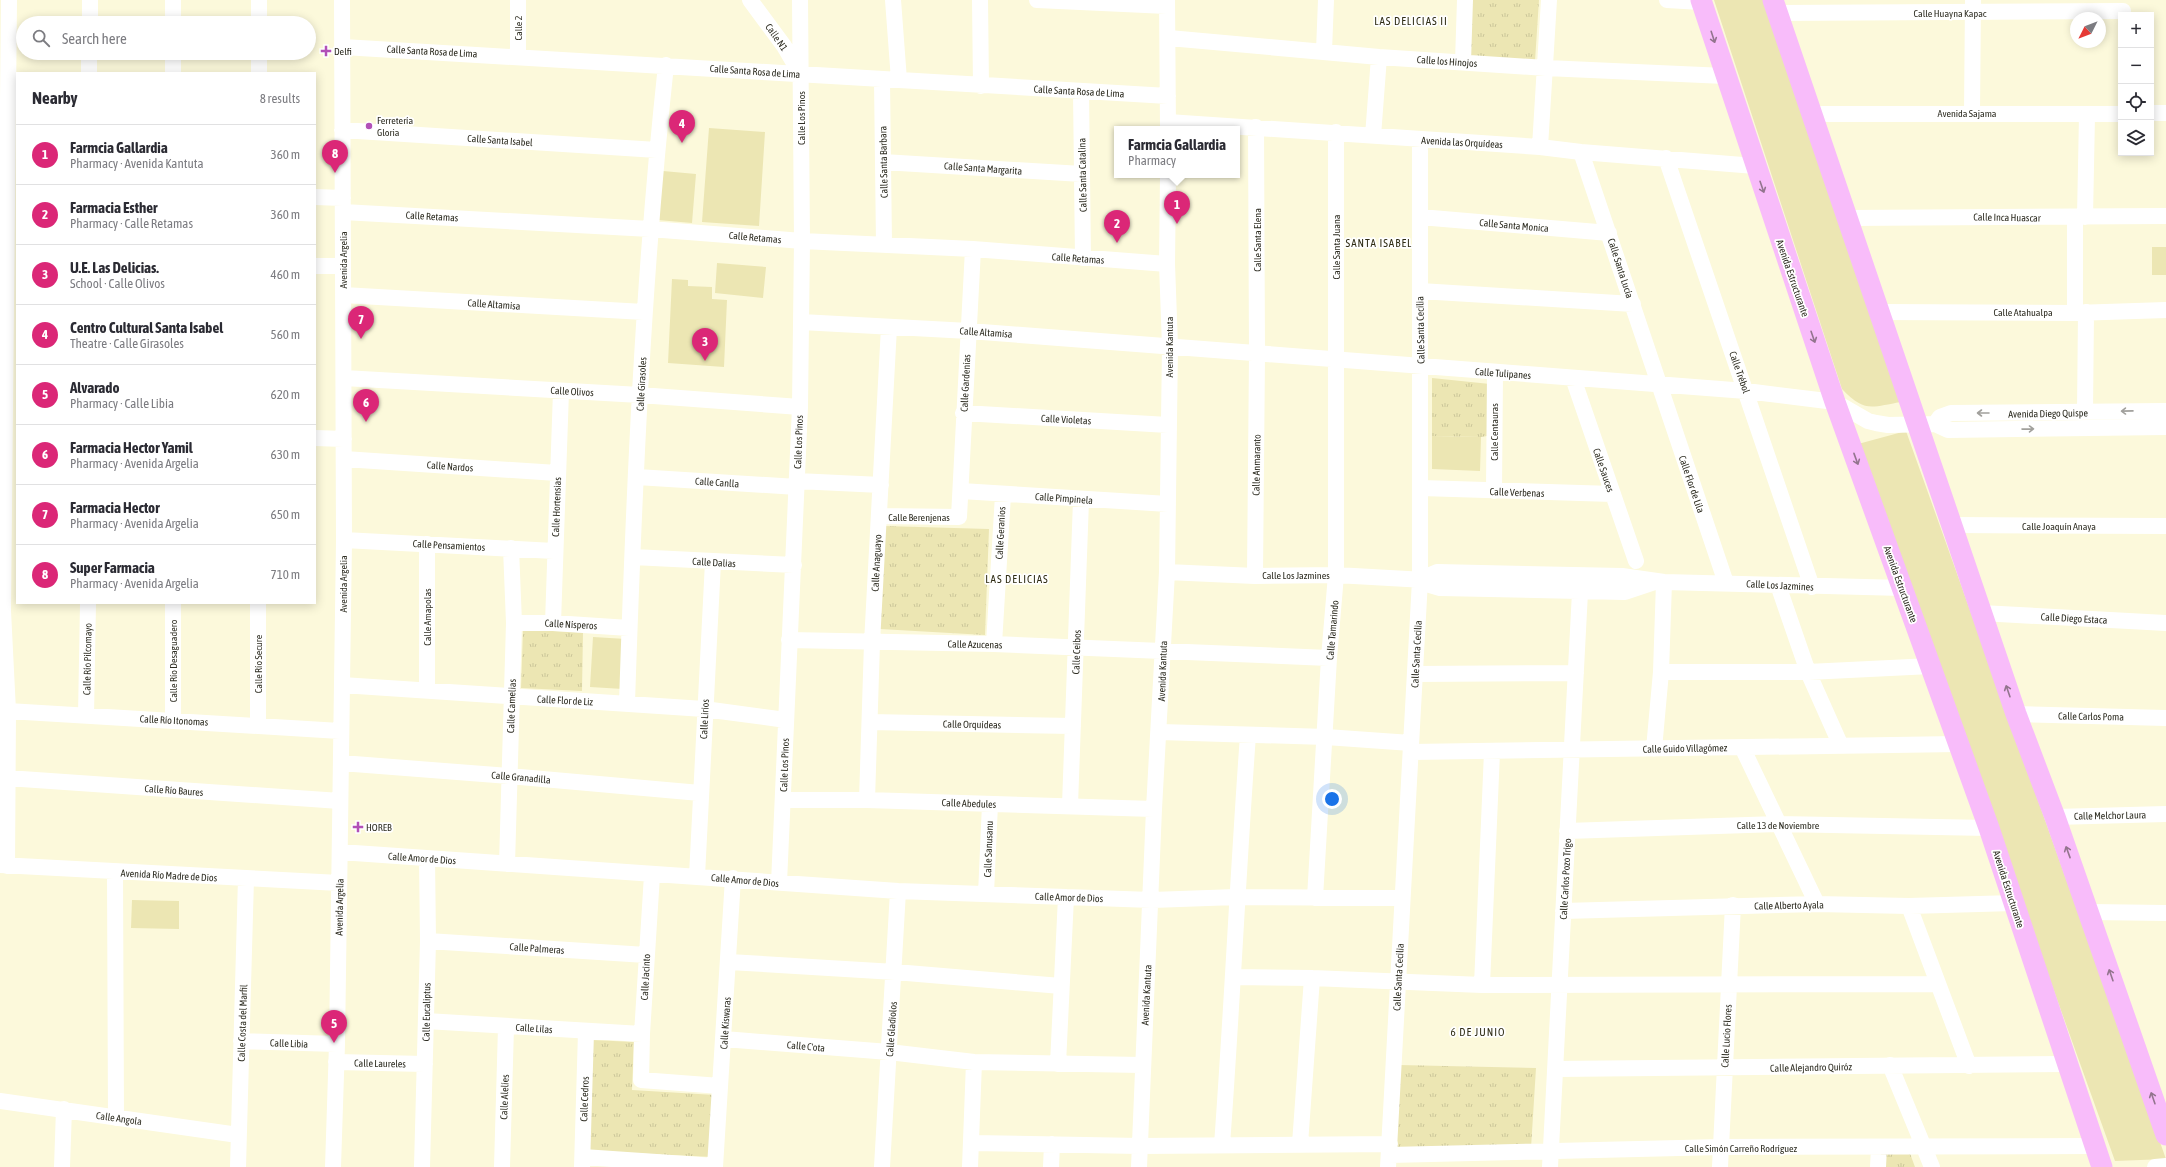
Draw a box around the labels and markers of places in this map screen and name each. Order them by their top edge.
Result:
marker: Delfi [321,46,331,56]
place label: Delfi [334,46,352,57]
pin: 4 [669,110,695,143]
place label: Ferretería Gloria [377,115,413,138]
marker: Ferretería Gloria [364,121,374,131]
pin: 8 [322,140,348,173]
pin: 1 [1164,191,1190,224]
pin: 2 [1104,210,1130,243]
pin: 7 [348,306,374,339]
pin: 3 [692,328,718,361]
pin: 6 [353,389,379,422]
marker: HOREB [353,822,363,832]
place label: HOREB [366,822,392,833]
pin: 5 [321,1010,347,1043]

